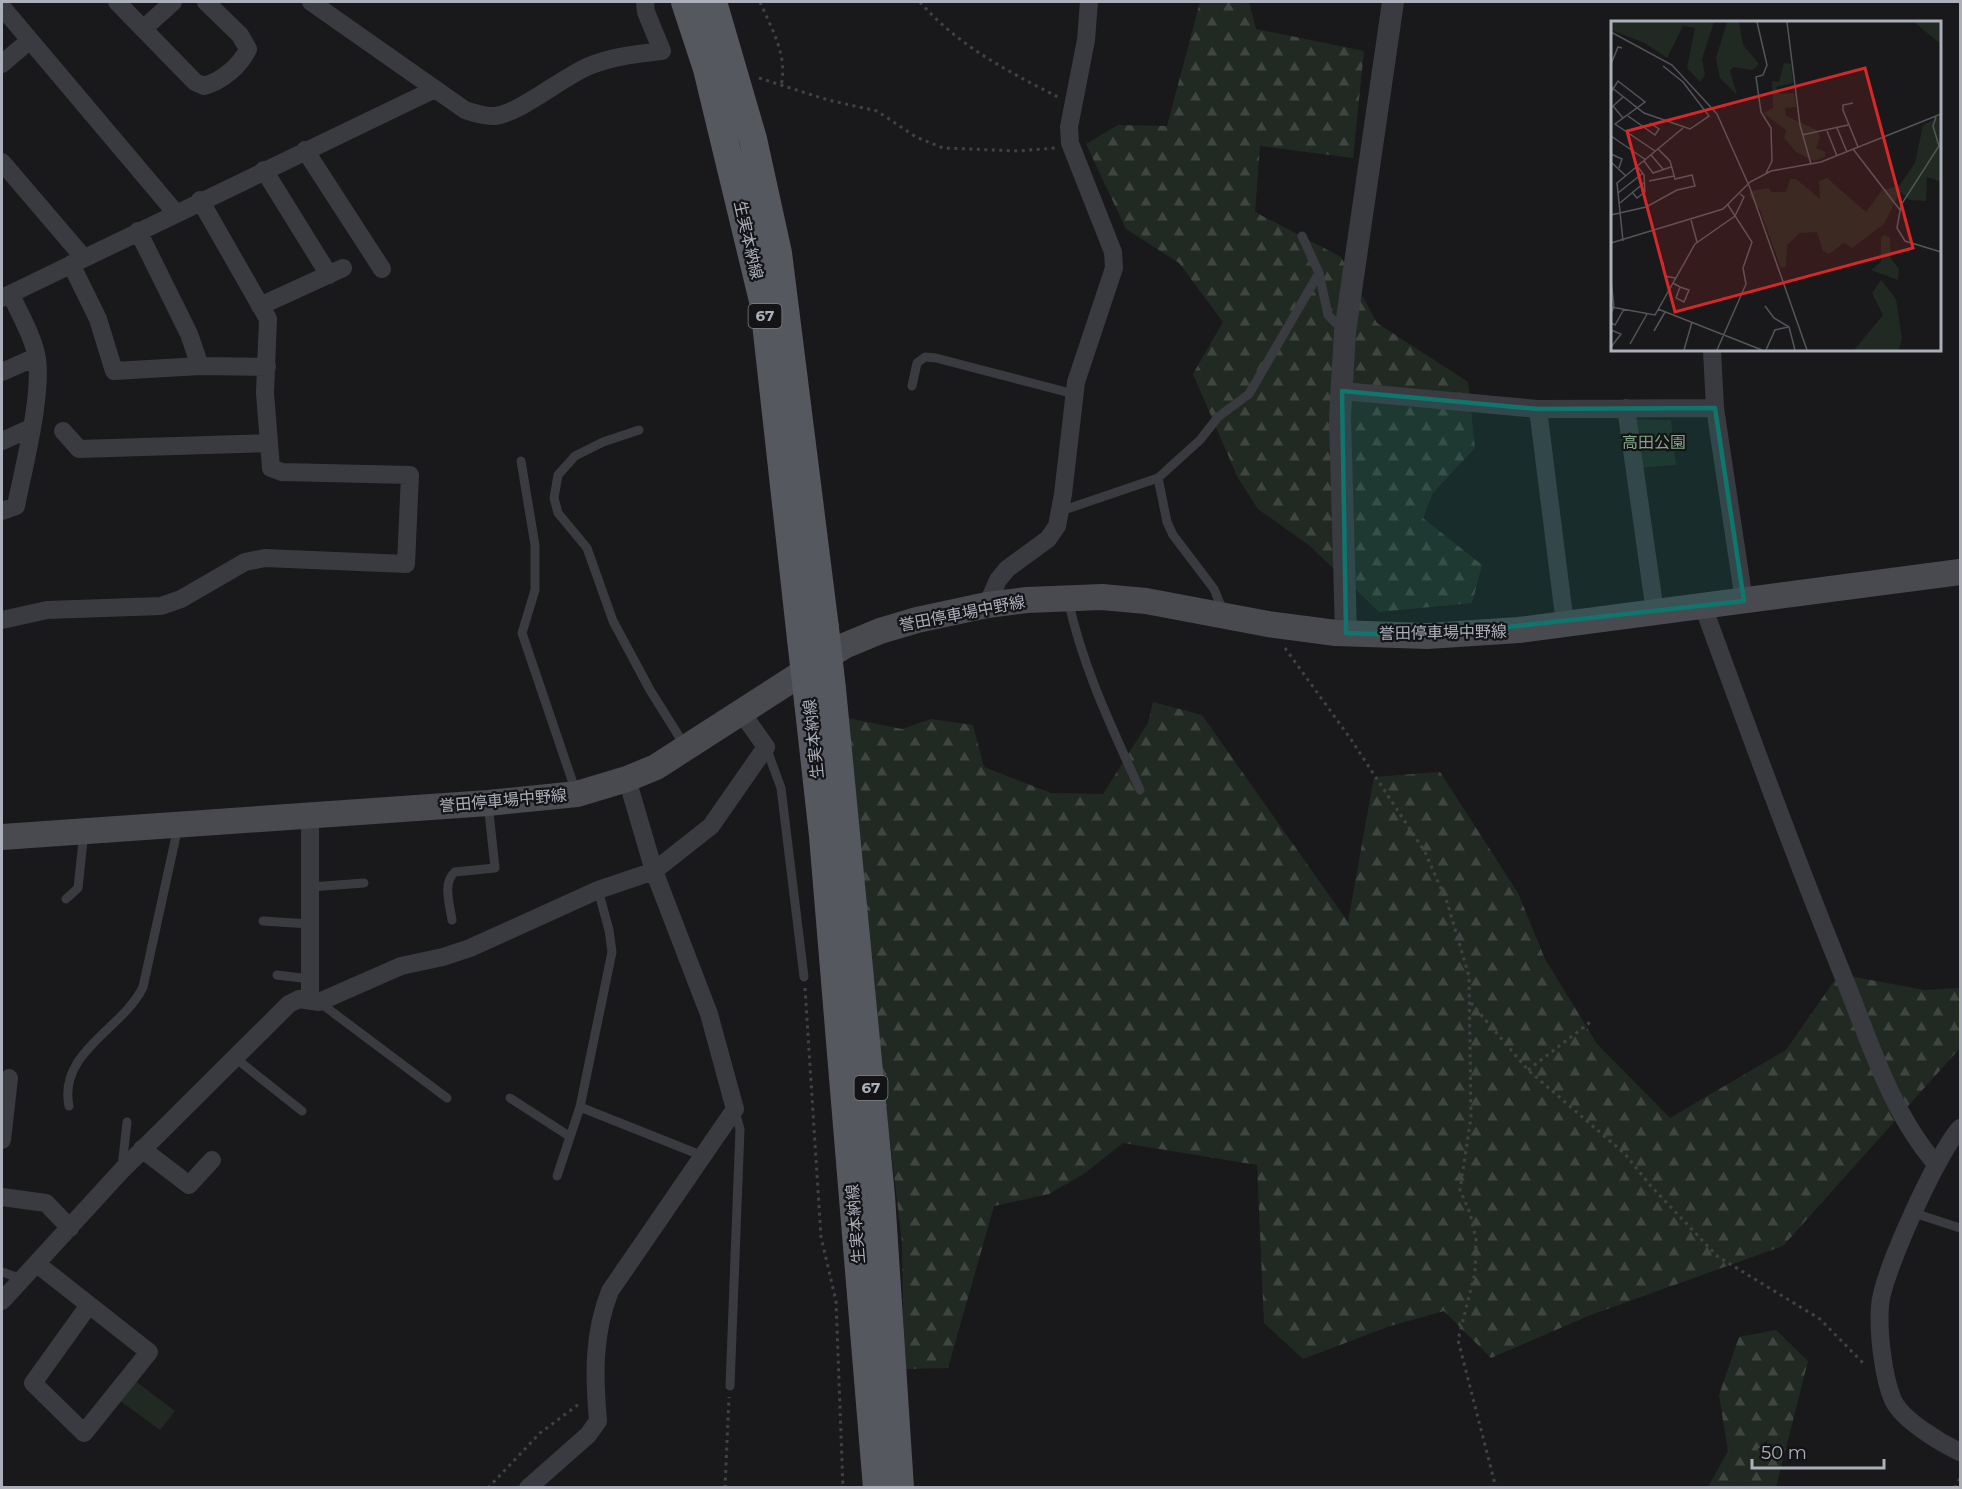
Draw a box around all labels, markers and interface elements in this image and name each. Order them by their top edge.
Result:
inset map [1611,21,1941,351]
street label: 生実本納線 [730,199,767,281]
road number: 67 [748,304,782,328]
park label: 高田公園 [1622,433,1686,452]
street label: 誉田停車場中野線 [897,592,1027,635]
street label: 誉田停車場中野線 [1379,622,1507,643]
street label: 生実本納線 [800,698,827,780]
street label: 誉田停車場中野線 [438,785,568,816]
road number: 67 [854,1076,888,1100]
street label: 生実本納線 [843,1183,868,1265]
scale bar [1752,1432,1884,1470]
text: 50 m [1761,1442,1807,1464]

